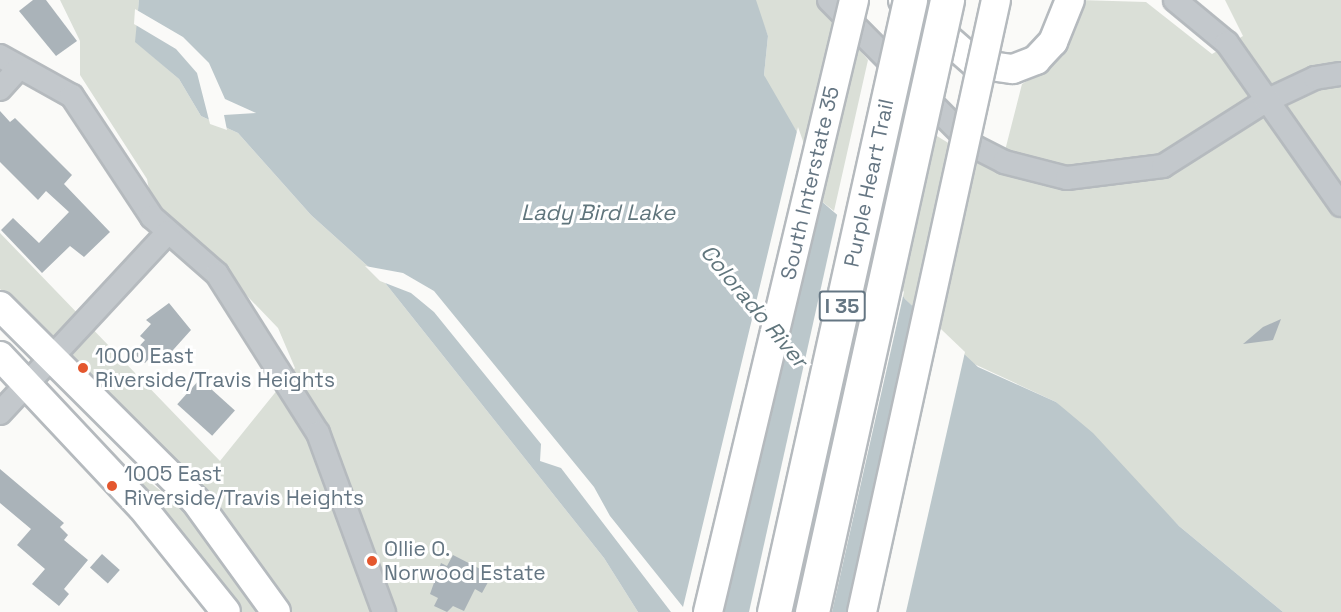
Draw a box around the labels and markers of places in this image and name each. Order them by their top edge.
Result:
place label: 1000 East Riverside/Travis Heights [95,343,335,393]
marker: 1000 East Riverside/Travis Heights [76,361,90,375]
place label: 1005 East Riverside/Travis Heights [124,461,364,511]
marker: 1005 East Riverside/Travis Heights [105,479,119,493]
place label: Ollie O. Norwood Estate [384,536,546,586]
marker: Ollie O. Norwood Estate [365,554,379,568]

